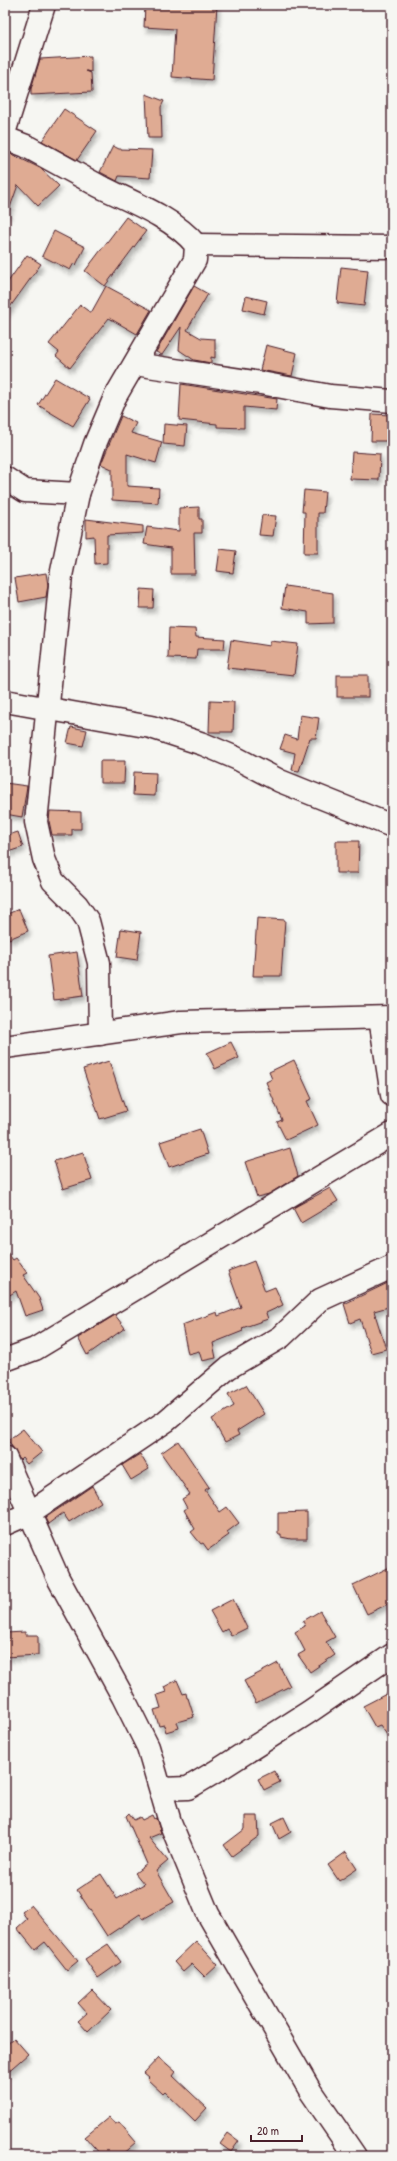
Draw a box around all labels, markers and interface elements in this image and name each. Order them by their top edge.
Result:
scale bar [251,2117,302,2143]
text: 20 m [257,2122,279,2139]

